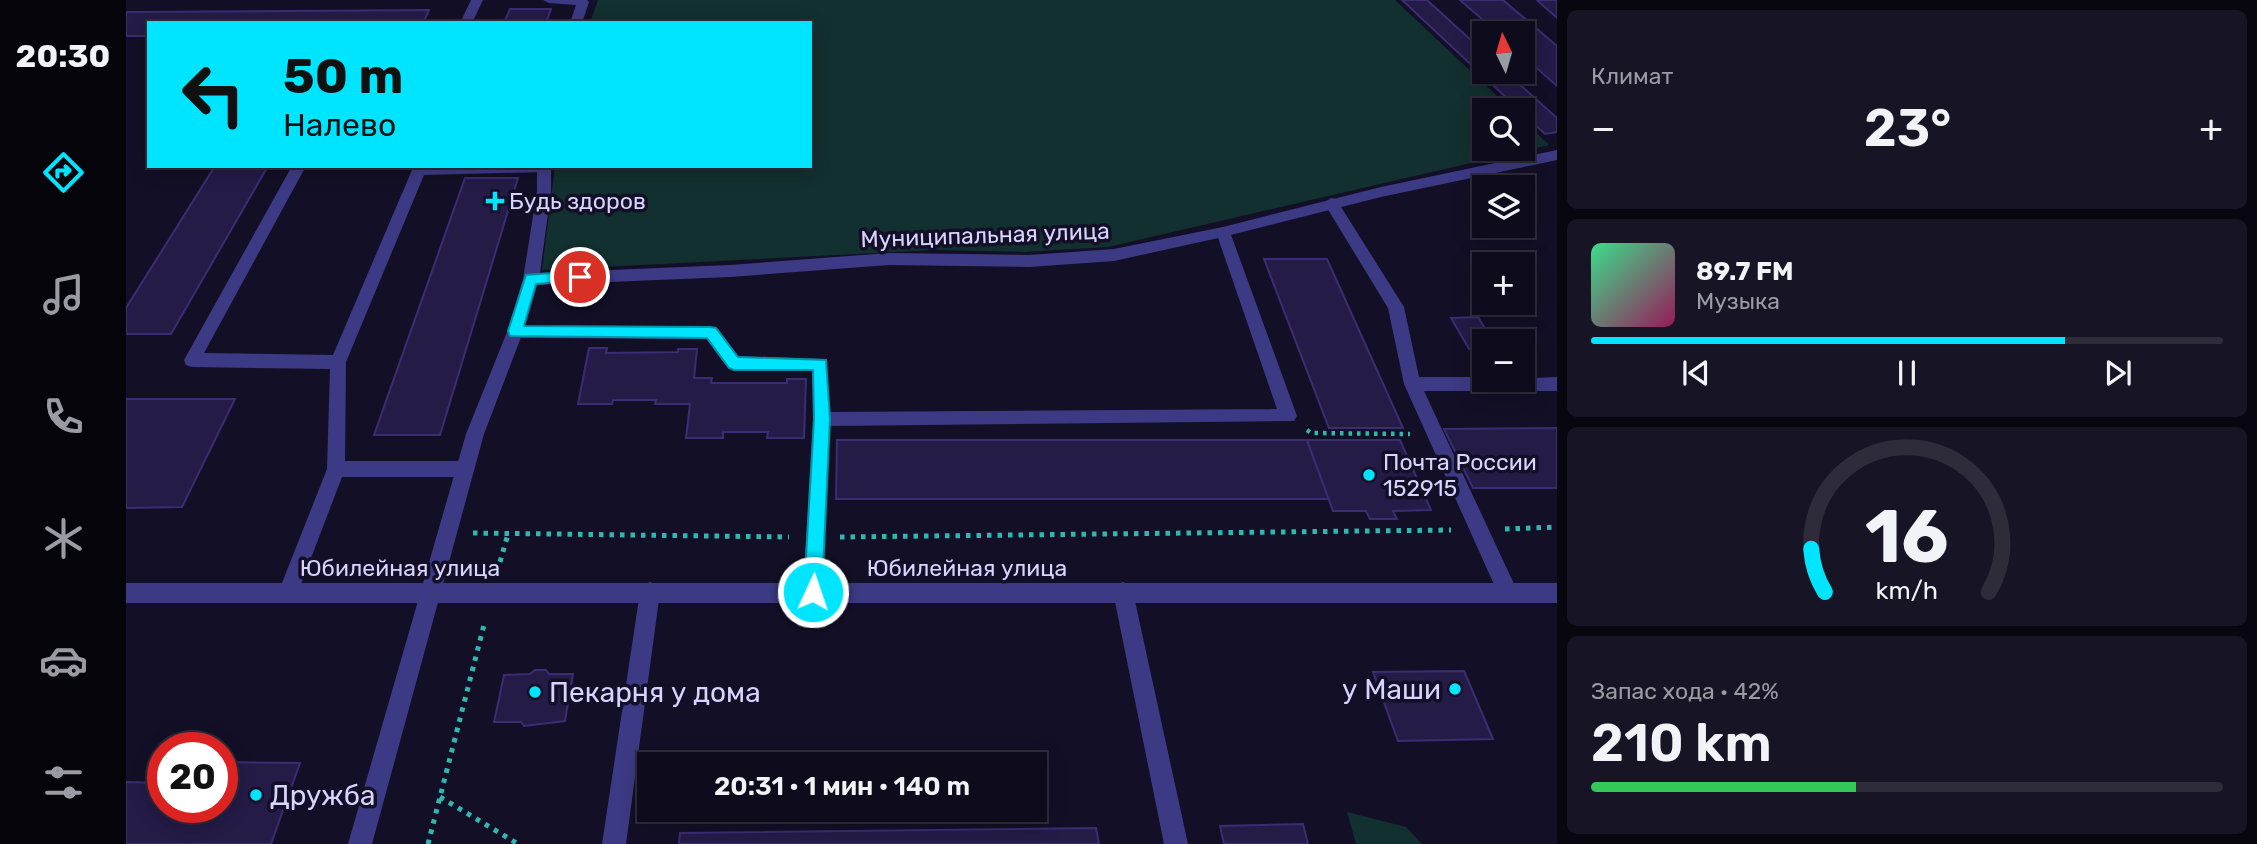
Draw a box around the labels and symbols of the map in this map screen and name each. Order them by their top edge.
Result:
north arrow [1472,21,1535,84]
place label: Будь здоров [509,187,646,215]
marker: Будь здоров [487,193,503,209]
street label: Муниципальная улица [860,217,1110,253]
pin [550,247,610,307]
place label: Почта России 152915 [1383,448,1537,502]
marker: Почта России 152915 [1361,467,1377,483]
street label: Юбилейная улица [300,554,500,582]
street label: Юбилейная улица [867,554,1067,582]
position arrow [776,555,850,629]
place label: у Маши [1342,673,1441,706]
place label: Пекарня у дома [549,676,761,709]
marker: у Маши [1447,681,1463,697]
marker: Пекарня у дома [527,684,543,700]
speed limit sign: 20 [147,732,238,823]
place label: Дружба [270,779,375,812]
marker: Дружба [248,787,264,803]

